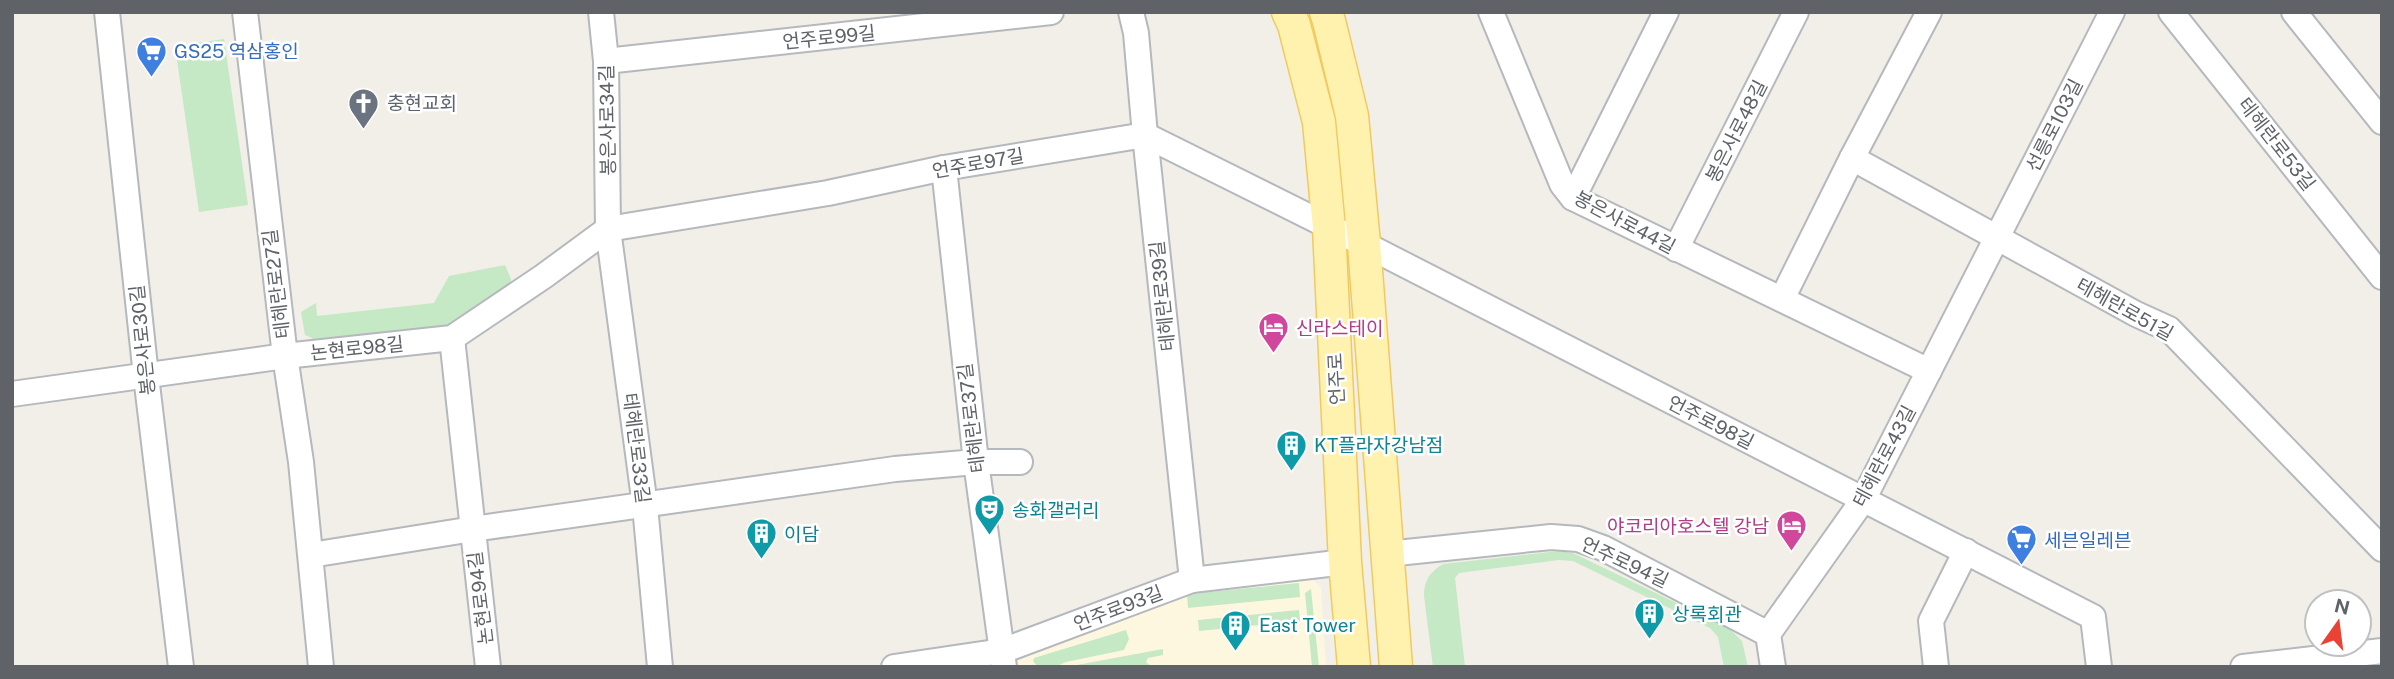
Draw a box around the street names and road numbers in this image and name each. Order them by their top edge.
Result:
street label: 언주로99길 [781,21,877,53]
street label: 봉은사로34길 [595,64,619,176]
street label: 선릉로103길 [2021,75,2087,175]
street label: 봉은사로48길 [1701,76,1771,186]
street label: 테헤란로53길 [2234,93,2320,195]
street label: 언주로97길 [930,144,1026,182]
street label: 봉은사로44길 [1571,186,1679,258]
street label: 테헤란로27길 [258,228,294,340]
street label: 테헤란로39길 [1145,240,1179,352]
street label: 테헤란로51길 [2073,273,2177,345]
street label: 봉은사로30길 [125,284,159,396]
street label: 논현로98길 [309,332,405,364]
street label: 언주로 [1324,352,1348,406]
street label: 테헤란로37길 [953,362,989,474]
street label: 테헤란로33길 [619,391,655,505]
street label: 언주로98길 [1664,391,1758,453]
street label: 테헤란로43길 [1848,402,1920,510]
street label: 언주로94길 [1578,532,1672,592]
street label: 논현로94길 [463,550,497,646]
street label: 언주로93길 [1070,581,1166,635]

